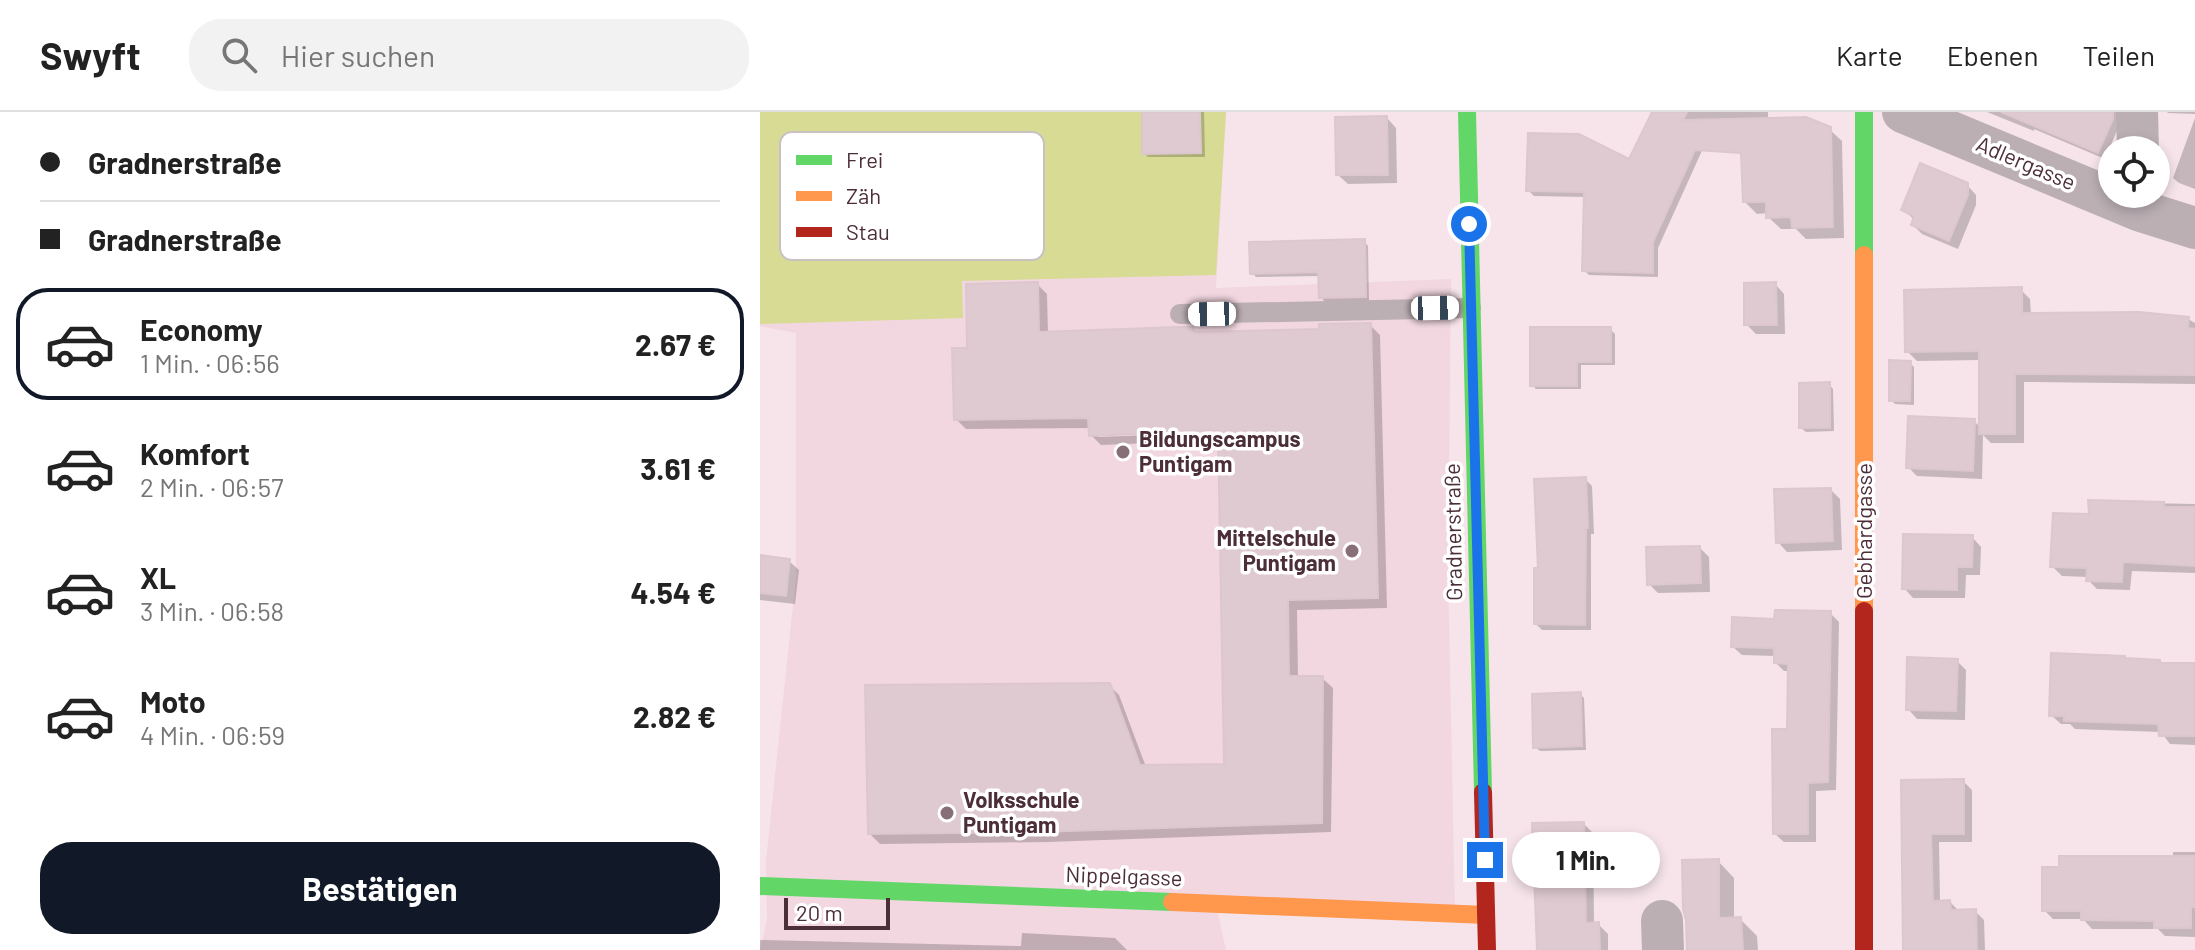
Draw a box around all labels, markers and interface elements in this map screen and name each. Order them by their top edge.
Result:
search box [189,19,749,91]
text: Swyft [40,32,141,78]
icon: search [217,33,261,77]
text: Hier suchen [281,37,435,73]
text: Karte [1836,38,1903,72]
text: Ebenen [1947,38,2039,72]
text: Teilen [2083,38,2155,72]
street label: Adlergasse [1973,130,2080,195]
legend [780,132,1044,260]
map controls [2098,136,2170,208]
button: locate [2098,136,2170,208]
text: Gradnerstraße [88,144,282,180]
text: Frei [846,146,883,172]
text: Zäh [846,182,881,208]
route start [1451,206,1487,242]
text: Stau [846,218,890,244]
text: Gradnerstraße [88,221,282,257]
car [1411,296,1459,320]
car [1188,302,1236,326]
icon: car [44,308,116,380]
text: Economy [140,311,263,347]
text: 2.67 € [635,326,716,362]
text: 1 Min. · 06:56 [140,347,280,378]
place label: Bildungscampus Puntigam [1139,425,1301,476]
icon: car [44,432,116,504]
text: Komfort [140,435,250,471]
marker: Bildungscampus Puntigam [1114,443,1132,461]
text: 3.61 € [640,450,716,486]
street label: Gradnerstraße [1438,463,1466,601]
street label: Gebhardgasse [1850,463,1876,599]
text: 2 Min. · 06:57 [140,471,283,502]
place label: Mittelschule Puntigam [1216,524,1336,575]
marker: Mittelschule Puntigam [1343,542,1361,560]
icon: car [44,556,116,628]
text: XL [140,559,176,595]
text: 4.54 € [630,574,716,610]
text: 3 Min. · 06:58 [140,595,284,626]
icon: car [44,680,116,752]
text: Moto [140,683,206,719]
text: 2.82 € [633,698,716,734]
text: 4 Min. · 06:59 [140,719,285,750]
place label: Volksschule Puntigam [963,786,1080,837]
marker: Volksschule Puntigam [938,804,956,822]
callout: 1 Min. [1513,832,1661,888]
button: Bestätigen [40,842,720,934]
route end [1467,842,1503,878]
text: 1 Min. [1556,844,1616,875]
street label: Nippelgasse [1065,860,1183,890]
scale bar [784,894,890,930]
text: 20 m [796,899,843,925]

